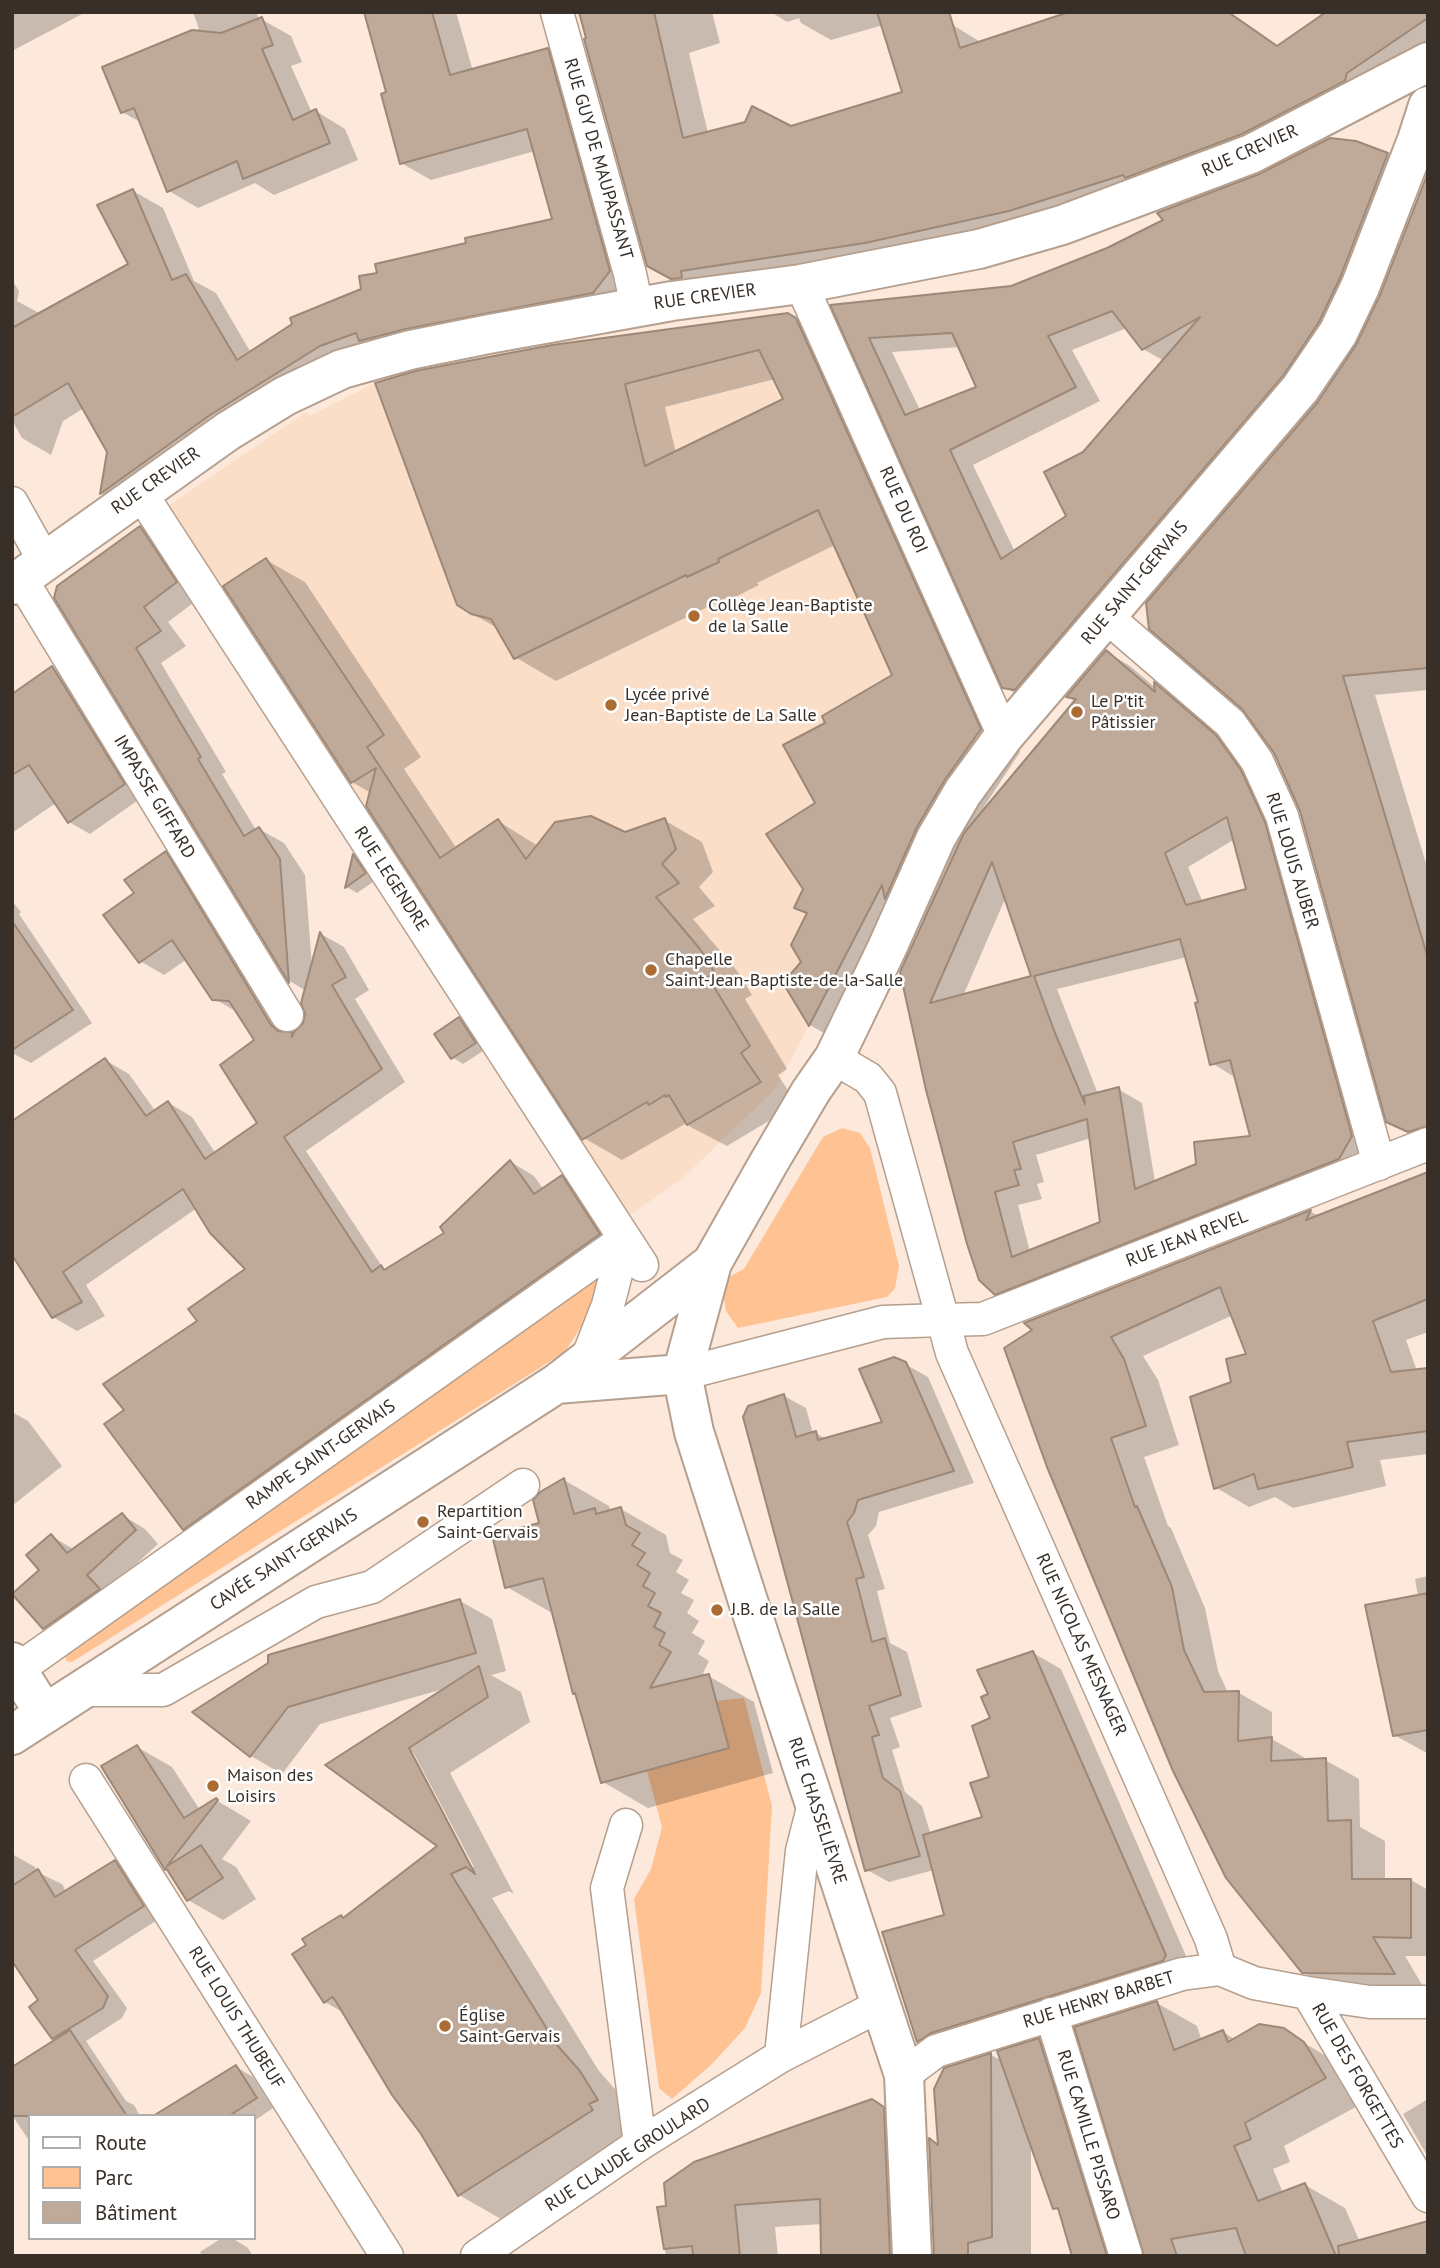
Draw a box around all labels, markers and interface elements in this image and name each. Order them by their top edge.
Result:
street label: RUE GUY DE MAUPASSANT [559,56,637,262]
street label: RUE CREVIER [1198,120,1302,182]
street label: RUE CREVIER [652,279,758,315]
street label: RUE CREVIER [107,443,205,519]
street label: RUE DU ROI [874,463,932,557]
street label: RUE SAINT-GERVAIS [1077,517,1193,649]
place label: Collège Jean-Baptiste de la Salle [708,595,873,638]
marker: Collège Jean-Baptiste de la Salle [686,608,702,624]
place label: Lycée privé Jean-Baptiste de La Salle [625,684,817,726]
place label: Le P'tit Pâtissier [1091,691,1156,734]
marker: Lycée privé Jean-Baptiste de La Salle [603,697,619,713]
marker: Le P'tit Pâtissier [1069,704,1085,720]
street label: IMPASSE GIFFARD [109,731,199,863]
street label: RUE LOUIS AUBER [1261,790,1323,932]
street label: RUE LEGENDRE [349,822,433,936]
place label: Chapelle Saint-Jean-Baptiste-de-la-Salle [665,949,903,992]
marker: Chapelle Saint-Jean-Baptiste-de-la-Salle [643,962,659,978]
street label: RUE JEAN REVEL [1123,1206,1251,1272]
street label: RAMPE SAINT-GERVAIS [242,1395,400,1515]
place label: Repartition Saint-Gervais [437,1501,538,1544]
street label: CAVÉE SAINT-GERVAIS [206,1504,362,1616]
marker: Repartition Saint-Gervais [415,1514,431,1530]
street label: RUE NICOLAS MESNAGER [1031,1550,1131,1740]
place label: J.B. de la Salle [731,1599,840,1621]
marker: J.B. de la Salle [709,1602,725,1618]
street label: RUE CHASSELIÈVRE [783,1735,851,1887]
place label: Maison des Loisirs [227,1765,313,1808]
marker: Maison des Loisirs [205,1778,221,1794]
street label: RUE LOUIS THUBEUF [183,1943,289,2093]
street label: RUE HENRY BARBET [1021,1967,1177,2033]
street label: RUE DES FORGETTES [1307,1999,1407,2153]
place label: Église Saint-Gervais [459,2005,560,2048]
marker: Église Saint-Gervais [437,2018,453,2034]
street label: RUE CAMILLE PISSARO [1052,2047,1124,2223]
street label: RUE CLAUDE GROULARD [541,2094,715,2216]
legend [28,2114,256,2240]
text: Route [95,2129,147,2156]
text: Parc [95,2164,133,2191]
text: Bâtiment [95,2199,177,2226]

